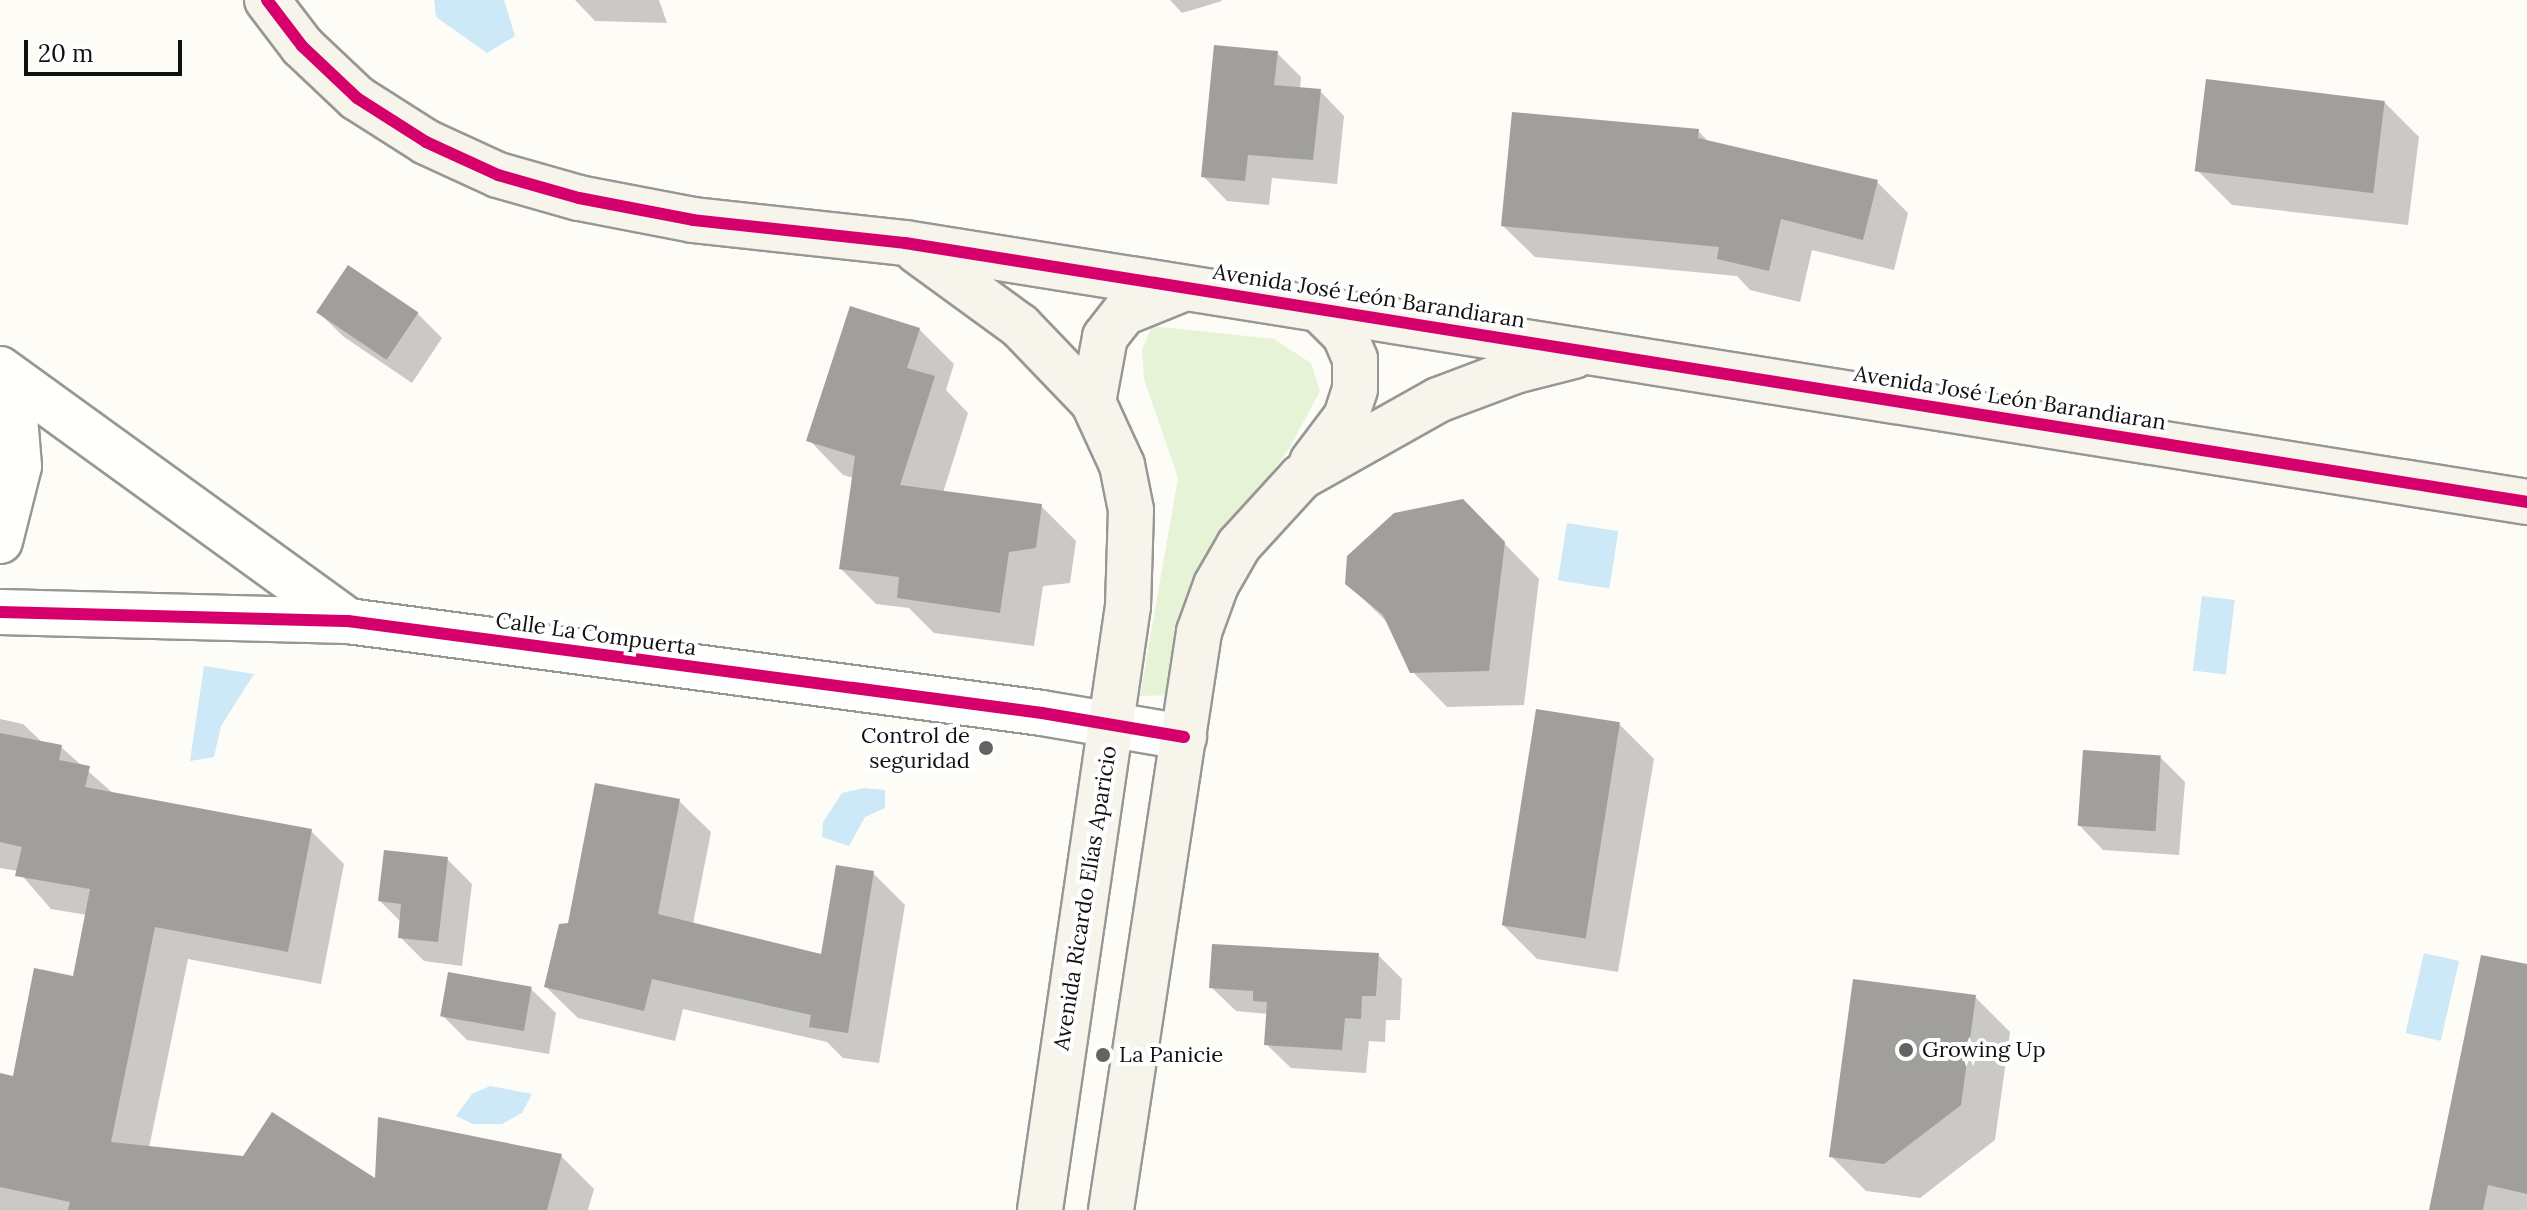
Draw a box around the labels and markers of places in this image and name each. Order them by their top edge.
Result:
place label: Control de seguridad [861,722,970,774]
marker: Control de seguridad [977,739,995,757]
place label: Growing Up [1922,1037,2046,1063]
marker: Growing Up [1897,1041,1915,1059]
place label: La Panicie [1119,1042,1223,1068]
marker: La Panicie [1094,1046,1112,1064]

